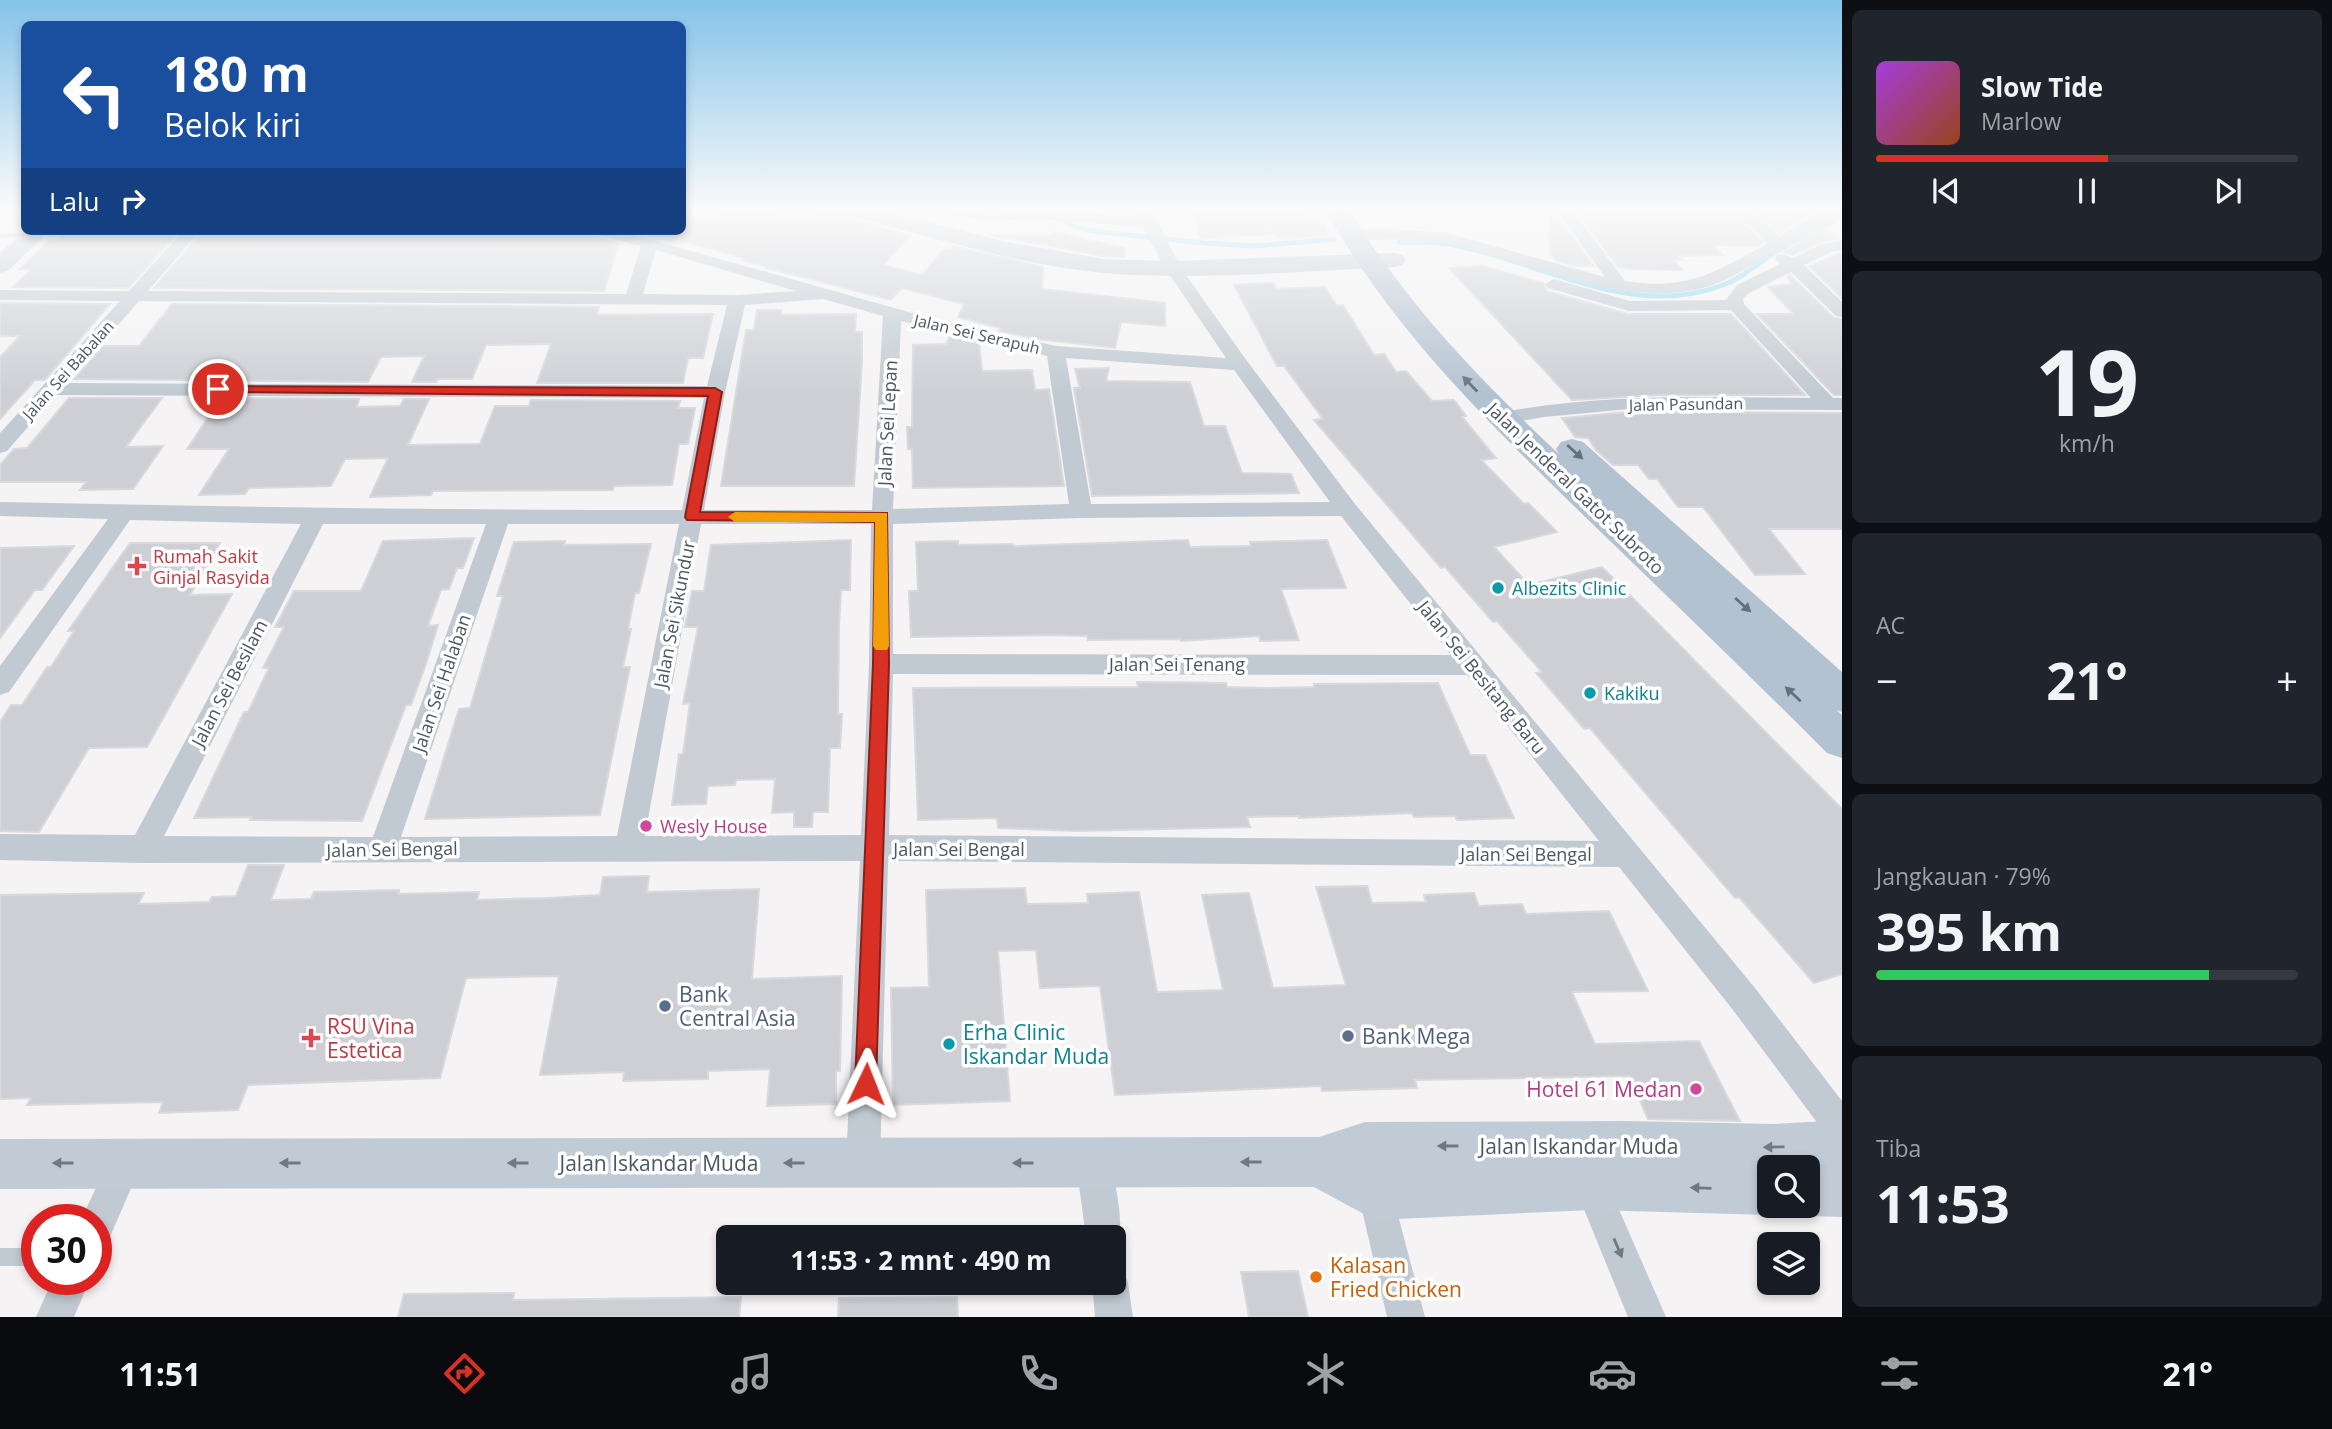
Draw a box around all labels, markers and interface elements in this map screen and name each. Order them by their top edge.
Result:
text: 180 m [164,40,309,106]
icon: left [49,49,140,140]
text: Slow Tide [1981,69,2103,105]
text: Belok kiri [164,103,301,146]
text: Marlow [1981,105,2061,137]
icon: previous [1927,172,1965,210]
icon: pause [2068,172,2106,210]
icon: next [2209,172,2247,210]
icon: right [114,182,152,220]
text: Lalu [49,183,100,219]
street label: Jalan Sei Serapuh [910,308,1042,359]
street label: Jalan Sei Babalan [16,316,119,426]
text: 19 [2035,319,2139,443]
pin [188,359,248,419]
street label: Jalan Sei Lepan [872,360,902,488]
icon: arrive [199,370,237,408]
one-way arrow [1462,376,1478,393]
street label: Jalan Pasundan [1627,392,1743,416]
street label: Jalan Jenderal Gatot Subroto [1481,395,1670,579]
text: km/h [2059,427,2115,459]
one-way arrow [1566,443,1583,459]
street label: Jalan Sei Sikundur [648,538,700,692]
place label: Rumah Sakit Ginjal Rasyida [153,544,270,589]
marker: Rumah Sakit Ginjal Rasyida [127,556,147,576]
place label: Albezits Clinic [1512,576,1627,600]
marker: Albezits Clinic [1490,580,1506,596]
street label: Jalan Sei Besitang Baru [1411,594,1551,759]
one-way arrow [1734,597,1752,613]
text: AC [1876,609,1905,641]
street label: Jalan Sei Halaban [406,611,476,757]
street label: Jalan Sei Besilam [185,615,273,752]
text: 21° [2046,644,2128,715]
street label: Jalan Sei Tenang [1107,652,1245,676]
text: − [1876,654,1898,706]
text: + [2276,654,2298,706]
place label: Kakiku [1604,681,1660,705]
marker: Kakiku [1582,685,1598,701]
one-way arrow [1785,686,1802,702]
place label: Wesly House [660,814,767,838]
marker: Wesly House [638,818,654,834]
street label: Jalan Sei Bengal [324,836,458,862]
street label: Jalan Sei Bengal [891,837,1025,861]
street label: Jalan Sei Bengal [1458,842,1592,866]
text: Jangkauan · 79% [1876,860,2051,892]
text: 395 km [1876,895,2062,966]
place label: Bank Central Asia [679,980,796,1032]
marker: Bank Central Asia [657,998,673,1014]
place label: RSU Vina Estetica [327,1012,415,1064]
place label: Erha Clinic Iskandar Muda [963,1018,1109,1070]
place label: Bank Mega [1362,1022,1470,1050]
marker: RSU Vina Estetica [301,1028,321,1048]
marker: Bank Mega [1340,1028,1356,1044]
marker: Erha Clinic Iskandar Muda [941,1036,957,1052]
position arrow [829,1047,903,1121]
place label: Hotel 61 Medan [1526,1075,1682,1103]
marker: Hotel 61 Medan [1688,1081,1704,1097]
street label: Jalan Iskandar Muda [1478,1132,1678,1160]
text: Tiba [1876,1132,1921,1164]
one-way arrow [1437,1140,1459,1152]
one-way arrow [1763,1141,1785,1153]
street label: Jalan Iskandar Muda [558,1149,758,1177]
map controls [1757,1155,1820,1295]
button: search [1757,1155,1820,1218]
one-way arrow [1239,1156,1261,1168]
one-way arrow [279,1157,301,1169]
one-way arrow [507,1157,529,1169]
one-way arrow [783,1157,805,1169]
one-way arrow [1012,1157,1034,1169]
one-way arrow [52,1158,74,1169]
text: 11:53 [1876,1167,2010,1238]
one-way arrow [1690,1182,1712,1193]
speed limit sign: 30 [21,1204,112,1295]
button: layers [1757,1232,1820,1295]
one-way arrow [1612,1237,1623,1258]
text: 11:53 · 2 mnt · 490 m [790,1242,1052,1278]
place label: Kalasan Fried Chicken [1330,1251,1462,1303]
marker: Kalasan Fried Chicken [1308,1269,1324,1285]
icon: directions [440,1349,489,1398]
icon: music [727,1349,776,1398]
icon: phone [1014,1349,1063,1398]
icon: climate [1301,1349,1350,1398]
icon: car [1588,1349,1637,1398]
icon: filters [1875,1349,1924,1398]
text: 11:51 [119,1352,201,1395]
text: 21° [2163,1352,2213,1395]

